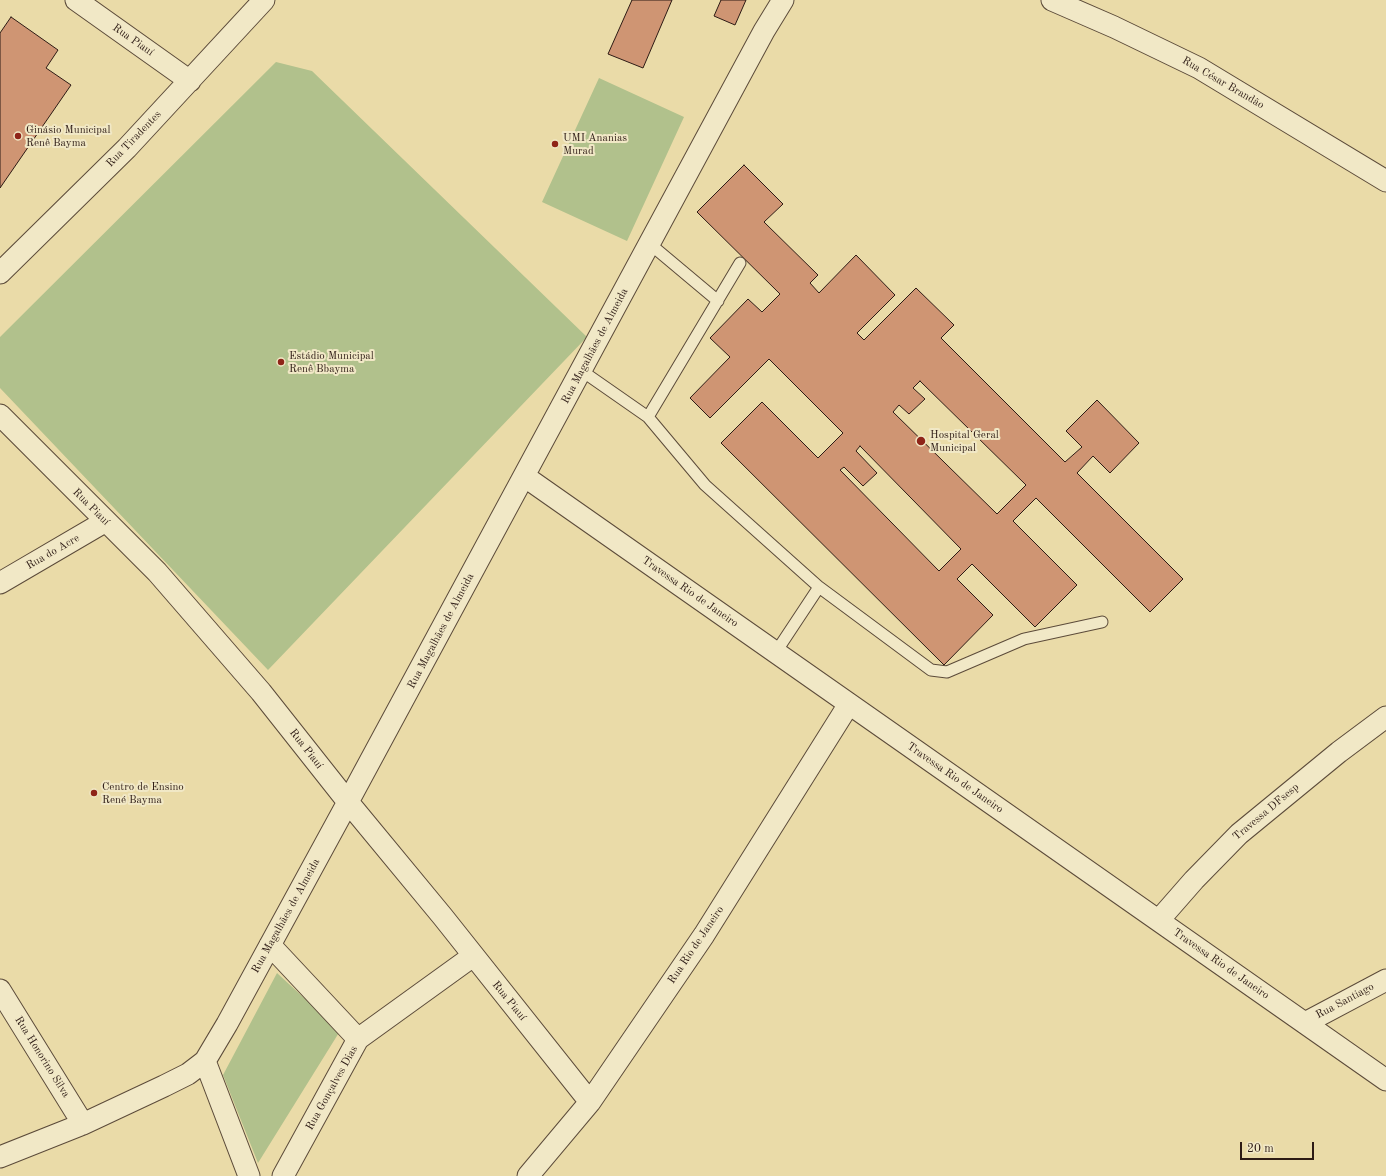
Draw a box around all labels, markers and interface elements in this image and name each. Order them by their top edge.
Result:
street label: Rua Piauí [110,21,156,59]
street label: Rua César Brandão [1180,54,1266,112]
street label: Rua Tiradentes [104,108,164,170]
place label: Ginásio Municipal Renê Bayma [26,123,110,149]
marker: Ginásio Municipal Renê Bayma [13,131,23,141]
place label: UMI Ananias Murad [563,131,627,157]
marker: UMI Ananias Murad [550,139,560,149]
street label: Rua Magalhães de Almeida [559,286,631,406]
place label: Estádio Municipal Renê Bbayma [289,349,374,375]
marker: Estádio Municipal Renê Bbayma [276,357,286,367]
place label: Hospital Geral Municipal [930,428,999,454]
marker: Hospital Geral Municipal [915,435,927,447]
street label: Rua Piauí [70,486,112,528]
street label: Rua do Acre [24,531,82,573]
street label: Travessa Rio de Janeiro [639,554,741,630]
street label: Rua Magalhães de Almeida [405,571,477,691]
street label: Rua Piauí [286,726,326,772]
street label: Travessa Rio de Janeiro [904,740,1006,816]
place label: Centro de Ensino René Bayma [102,780,184,806]
street label: Travessa DFsesp [1230,781,1302,843]
marker: Centro de Ensino René Bayma [89,788,99,798]
street label: Rua Magalhães de Almeida [249,856,323,976]
street label: Rua Rio de Janeiro [665,904,727,986]
street label: Travessa Rio de Janeiro [1170,926,1272,1002]
street label: Rua Piauí [489,979,529,1023]
street label: Rua Santiago [1314,980,1376,1022]
street label: Rua Honorino Silva [12,1014,72,1100]
street label: Rua Gonçalves Dias [303,1043,361,1133]
scale bar [1242,1134,1316,1160]
text: 20 m [1247,1143,1274,1155]

